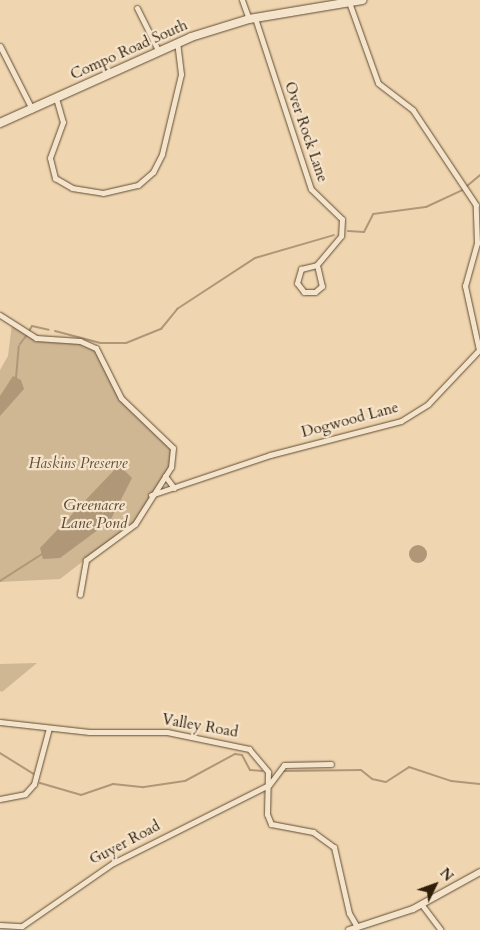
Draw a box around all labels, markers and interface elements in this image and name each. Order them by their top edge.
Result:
street label: Compo Road South [68,16,190,84]
street label: Over Rock Lane [280,79,332,185]
street label: Dogwood Lane [299,398,401,442]
park label: Haskins Preserve [29,455,127,473]
water label: Greenacre Lane Pond [61,495,127,533]
street label: Valley Road [161,710,239,742]
street label: Guyer Road [87,817,163,869]
north arrow [410,860,460,910]
text: N [435,864,458,886]

